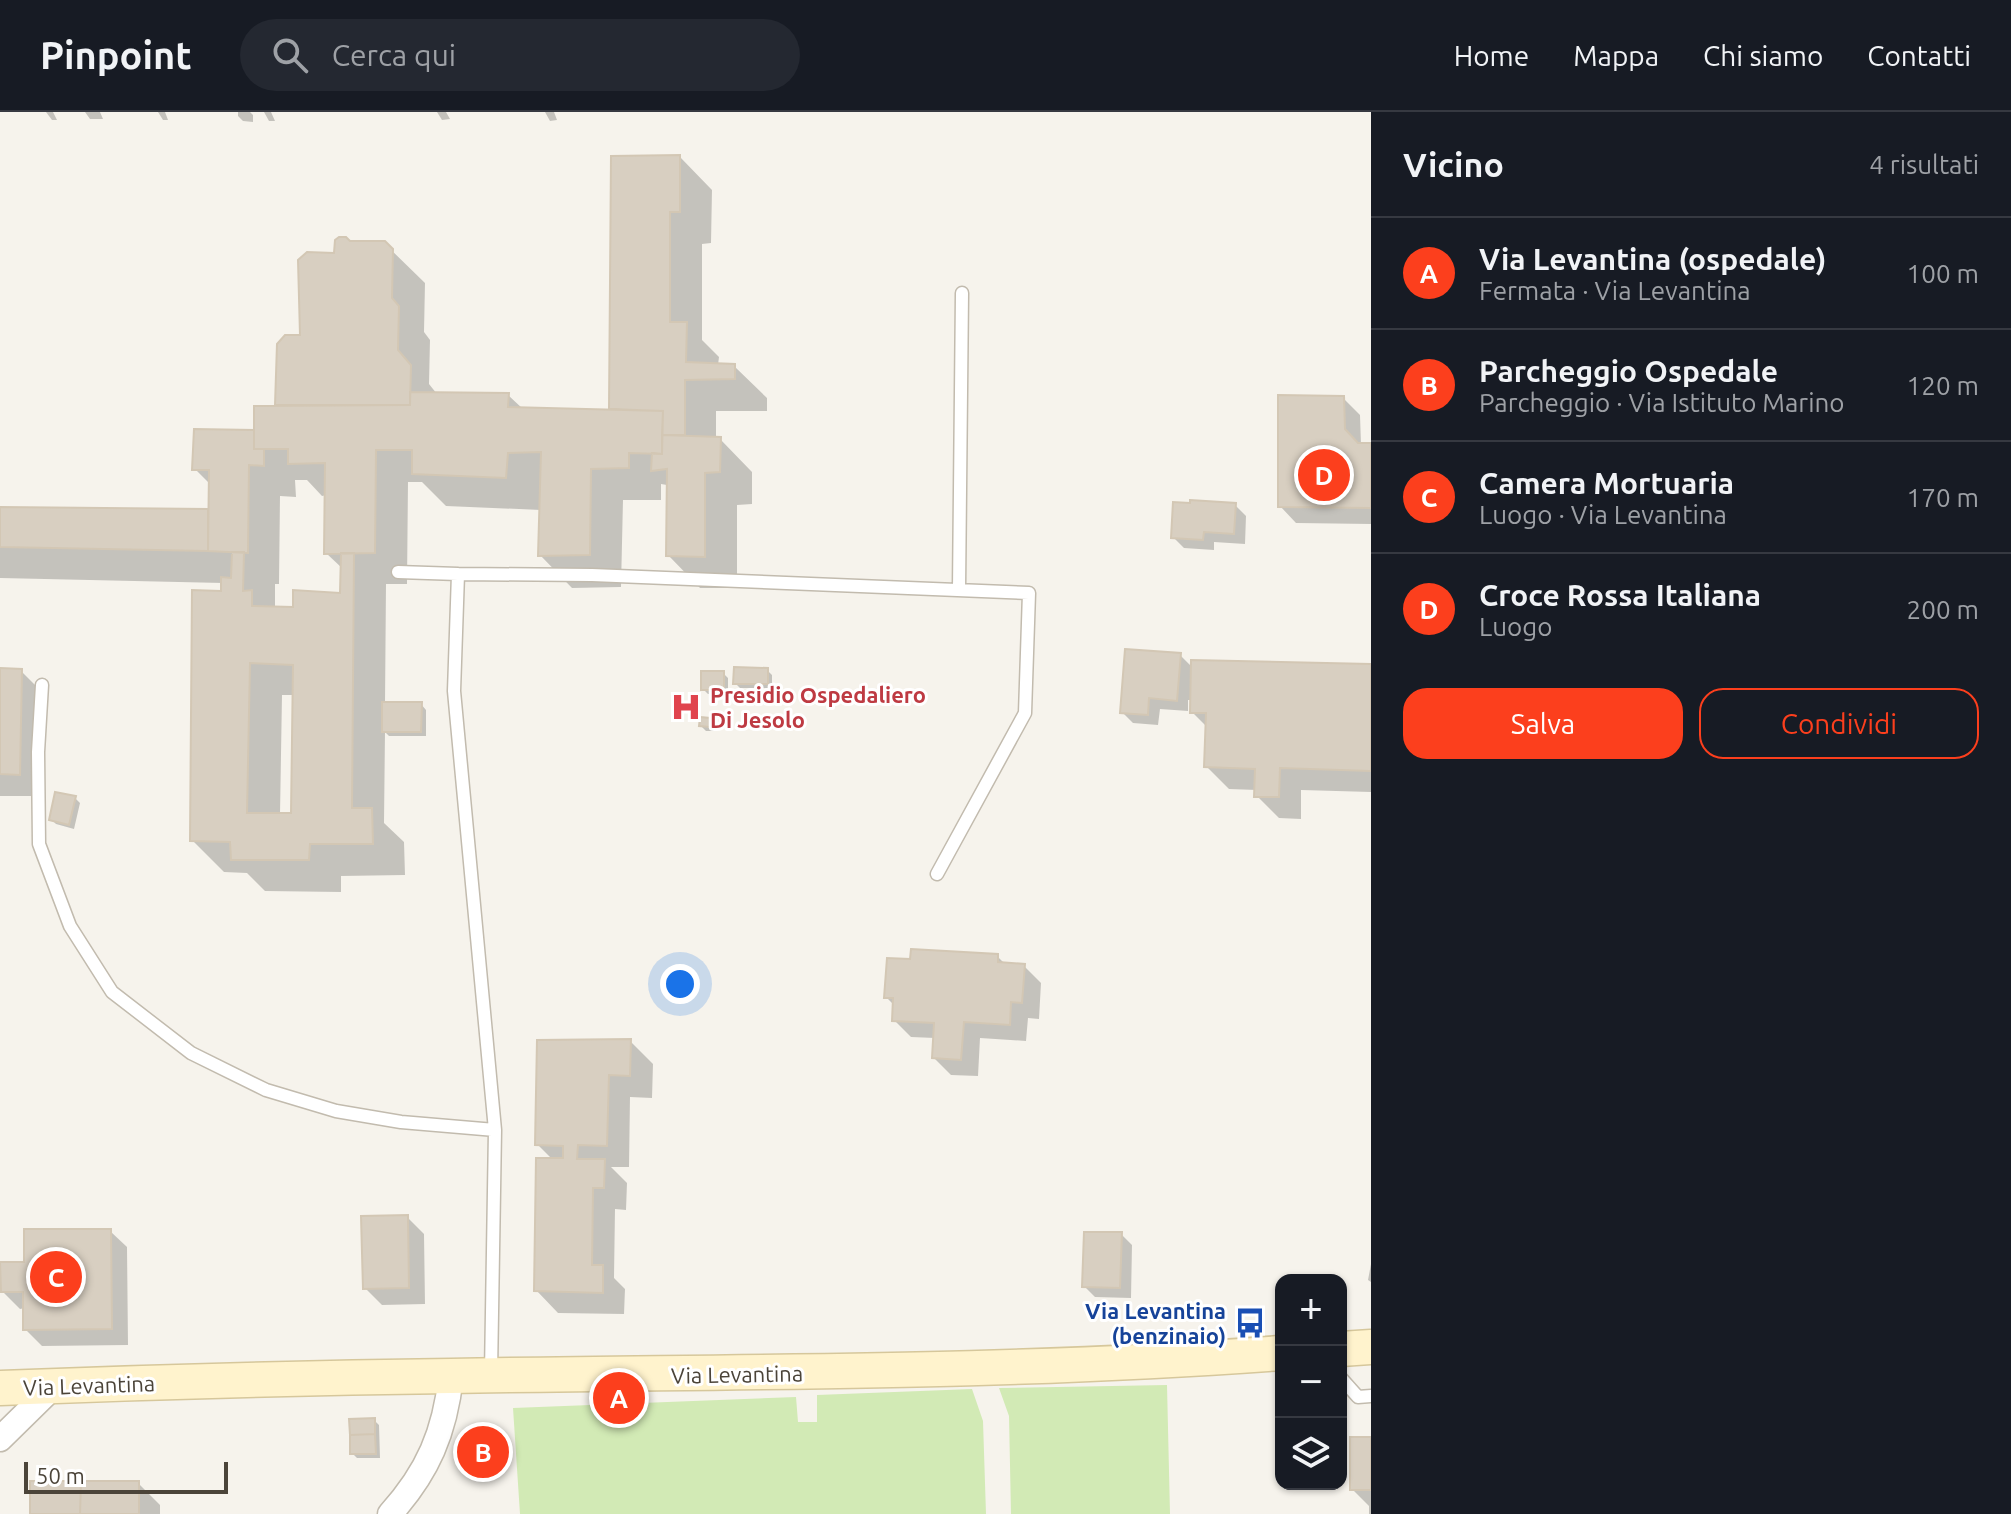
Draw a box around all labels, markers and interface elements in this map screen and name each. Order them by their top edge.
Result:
search box [240,19,800,91]
icon: search [268,33,312,77]
text: Pinpoint [40,34,192,76]
text: Cerca qui [332,38,456,72]
text: Home [1454,40,1529,71]
text: Mappa [1573,40,1659,71]
text: Chi siamo [1703,40,1823,71]
text: Contatti [1867,40,1971,71]
text: Vicino [1403,145,1504,183]
text: 4 risultati [1869,150,1979,179]
text: Via Levantina (ospedale) [1479,242,1826,276]
text: A [1420,259,1438,288]
text: 100 m [1907,259,1979,288]
text: Fermata · Via Levantina [1479,276,1751,305]
text: Parcheggio Ospedale [1479,354,1778,388]
text: B [1420,371,1438,400]
text: 120 m [1907,371,1979,400]
text: Parcheggio · Via Istituto Marino [1479,388,1845,417]
pin: D [1298,445,1350,505]
text: Camera Mortuaria [1479,466,1734,500]
text: C [1421,483,1437,512]
text: 170 m [1907,483,1979,512]
text: Luogo · Via Levantina [1479,500,1727,529]
text: Croce Rossa Italiana [1479,578,1761,612]
text: D [1420,595,1438,624]
text: 200 m [1907,595,1979,624]
text: Luogo [1479,612,1552,641]
place label: Presidio Ospedaliero Di Jesolo [710,682,926,732]
button: Salva [1403,688,1683,759]
button: Condividi [1699,688,1979,759]
hospital icon: Presidio Ospedaliero Di Jesolo [669,690,703,724]
your location [660,964,700,1004]
pin: C [30,1247,82,1307]
map controls [1275,1274,1347,1490]
button: + [1275,1274,1347,1346]
place label: Via Levantina (benzinaio) [1085,1298,1226,1349]
bus stop icon: Via Levantina (benzinaio) [1233,1306,1267,1340]
button: − [1275,1346,1347,1418]
street label: Via Levantina [671,1360,803,1388]
pin: A [593,1368,645,1428]
street label: Via Levantina [23,1370,155,1400]
button: layers [1275,1418,1347,1490]
pin: B [457,1422,509,1482]
scale bar [24,1458,228,1494]
text: 50 m [36,1463,85,1488]

